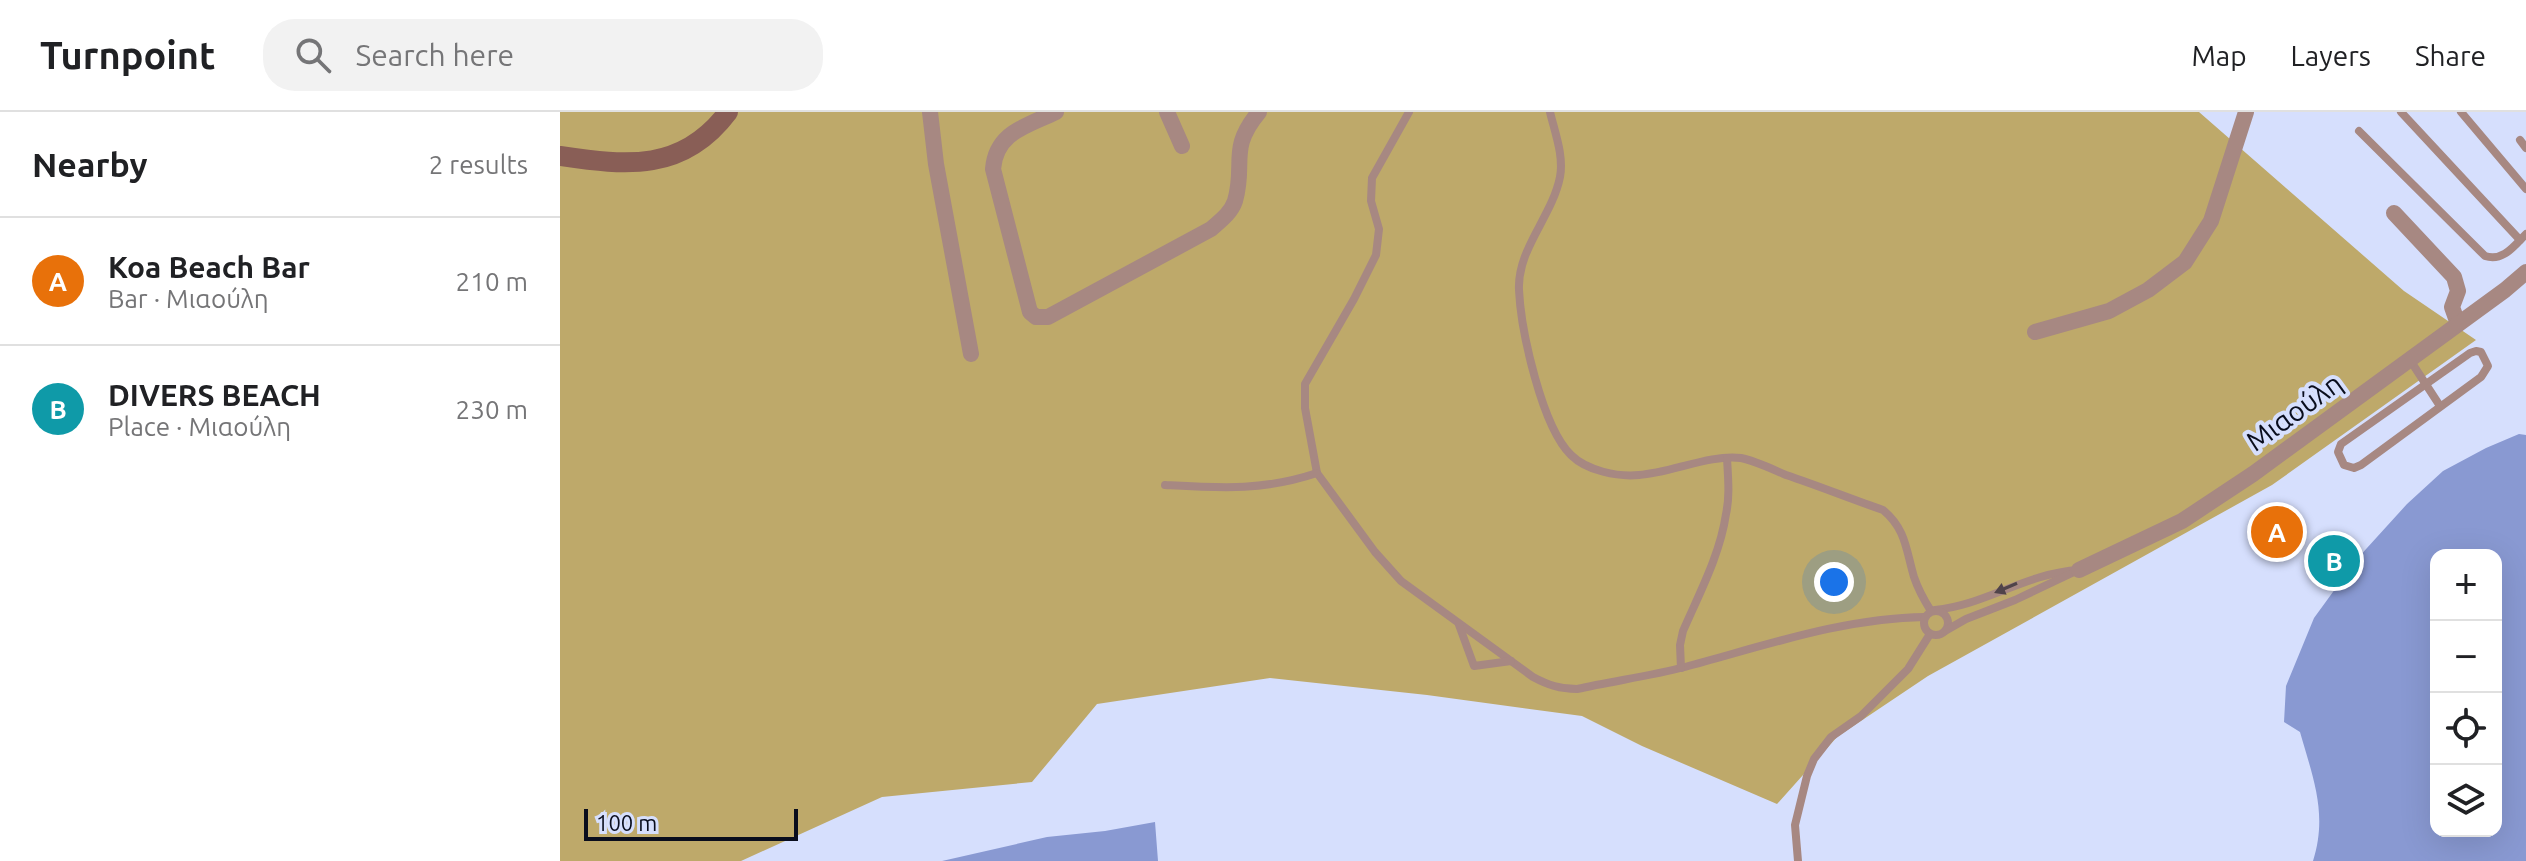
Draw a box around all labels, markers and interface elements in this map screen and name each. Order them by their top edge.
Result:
search box [263,19,823,91]
icon: search [291,33,335,77]
text: Turnpoint [40,34,215,76]
text: Search here [355,38,514,72]
text: Map [2191,40,2247,71]
text: Layers [2291,40,2371,71]
text: Share [2415,40,2486,71]
text: Nearby [32,145,147,183]
text: 2 results [429,150,528,179]
text: Koa Beach Bar [108,250,310,284]
text: A [49,267,67,296]
text: 210 m [456,267,528,296]
text: Bar · Μιαούλη [108,284,269,313]
street label: Μιαούλη [2240,367,2348,457]
text: DIVERS BEACH [108,378,321,412]
text: B [49,395,67,424]
text: 230 m [456,395,528,424]
text: Place · Μιαούλη [108,412,291,441]
pin: A [2251,502,2303,562]
pin: B [2308,531,2360,591]
map controls [2430,549,2502,837]
button: + [2430,549,2502,621]
your location [1814,562,1854,602]
one-way arrow [1995,582,2018,595]
button: − [2430,621,2502,693]
button: locate [2430,693,2502,765]
button: layers [2430,765,2502,837]
scale bar [584,805,798,841]
text: 100 m [596,810,657,835]

